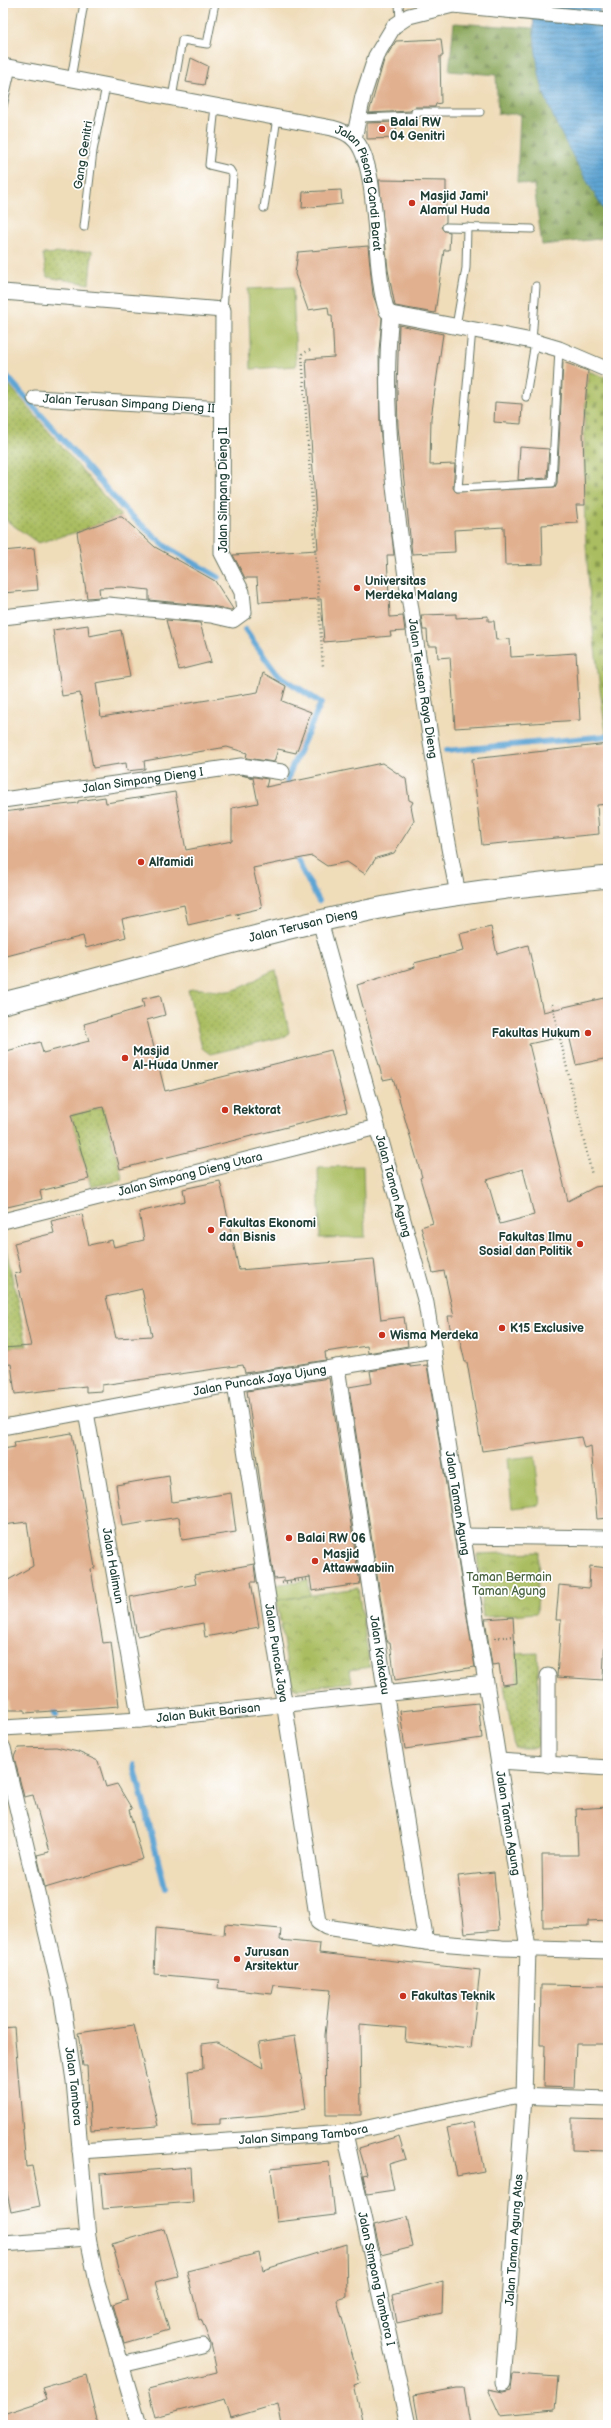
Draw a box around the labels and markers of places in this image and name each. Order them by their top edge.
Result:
place label: Balai RW 04 Genitri [390,115,445,144]
marker: Balai RW 04 Genitri [377,124,387,134]
place label: Masjid Jami' Alamul Huda [419,189,490,218]
marker: Masjid Jami' Alamul Huda [407,198,417,208]
place label: Universitas Merdeka Malang [365,574,458,603]
marker: Universitas Merdeka Malang [352,583,362,593]
place label: Alfamidi [148,855,194,870]
marker: Alfamidi [136,857,146,867]
place label: Fakultas Hukum [492,1026,580,1041]
marker: Fakultas Hukum [583,1028,593,1038]
place label: Masjid Al-Huda Unmer [132,1044,218,1073]
marker: Masjid Al-Huda Unmer [120,1053,130,1063]
place label: Rektorat [233,1103,281,1118]
marker: Rektorat [220,1105,230,1115]
place label: Fakultas Ekonomi dan Bisnis [219,1216,316,1245]
marker: Fakultas Ekonomi dan Bisnis [206,1225,216,1235]
place label: Fakultas Ilmu Sosial dan Politik [479,1230,573,1259]
marker: Fakultas Ilmu Sosial dan Politik [575,1239,585,1249]
place label: K15 Exclusive [510,1321,584,1336]
marker: K15 Exclusive [497,1323,507,1333]
place label: Wisma Merdeka [390,1328,479,1343]
marker: Wisma Merdeka [377,1330,387,1340]
place label: Balai RW 06 [297,1531,366,1546]
marker: Balai RW 06 [284,1533,294,1543]
place label: Masjid Attawwaabiin [322,1547,394,1576]
marker: Masjid Attawwaabiin [310,1556,320,1566]
place label: Jurusan Arsitektur [244,1945,299,1974]
marker: Jurusan Arsitektur [232,1954,242,1964]
place label: Fakultas Teknik [411,1989,496,2004]
marker: Fakultas Teknik [398,1991,408,2001]

